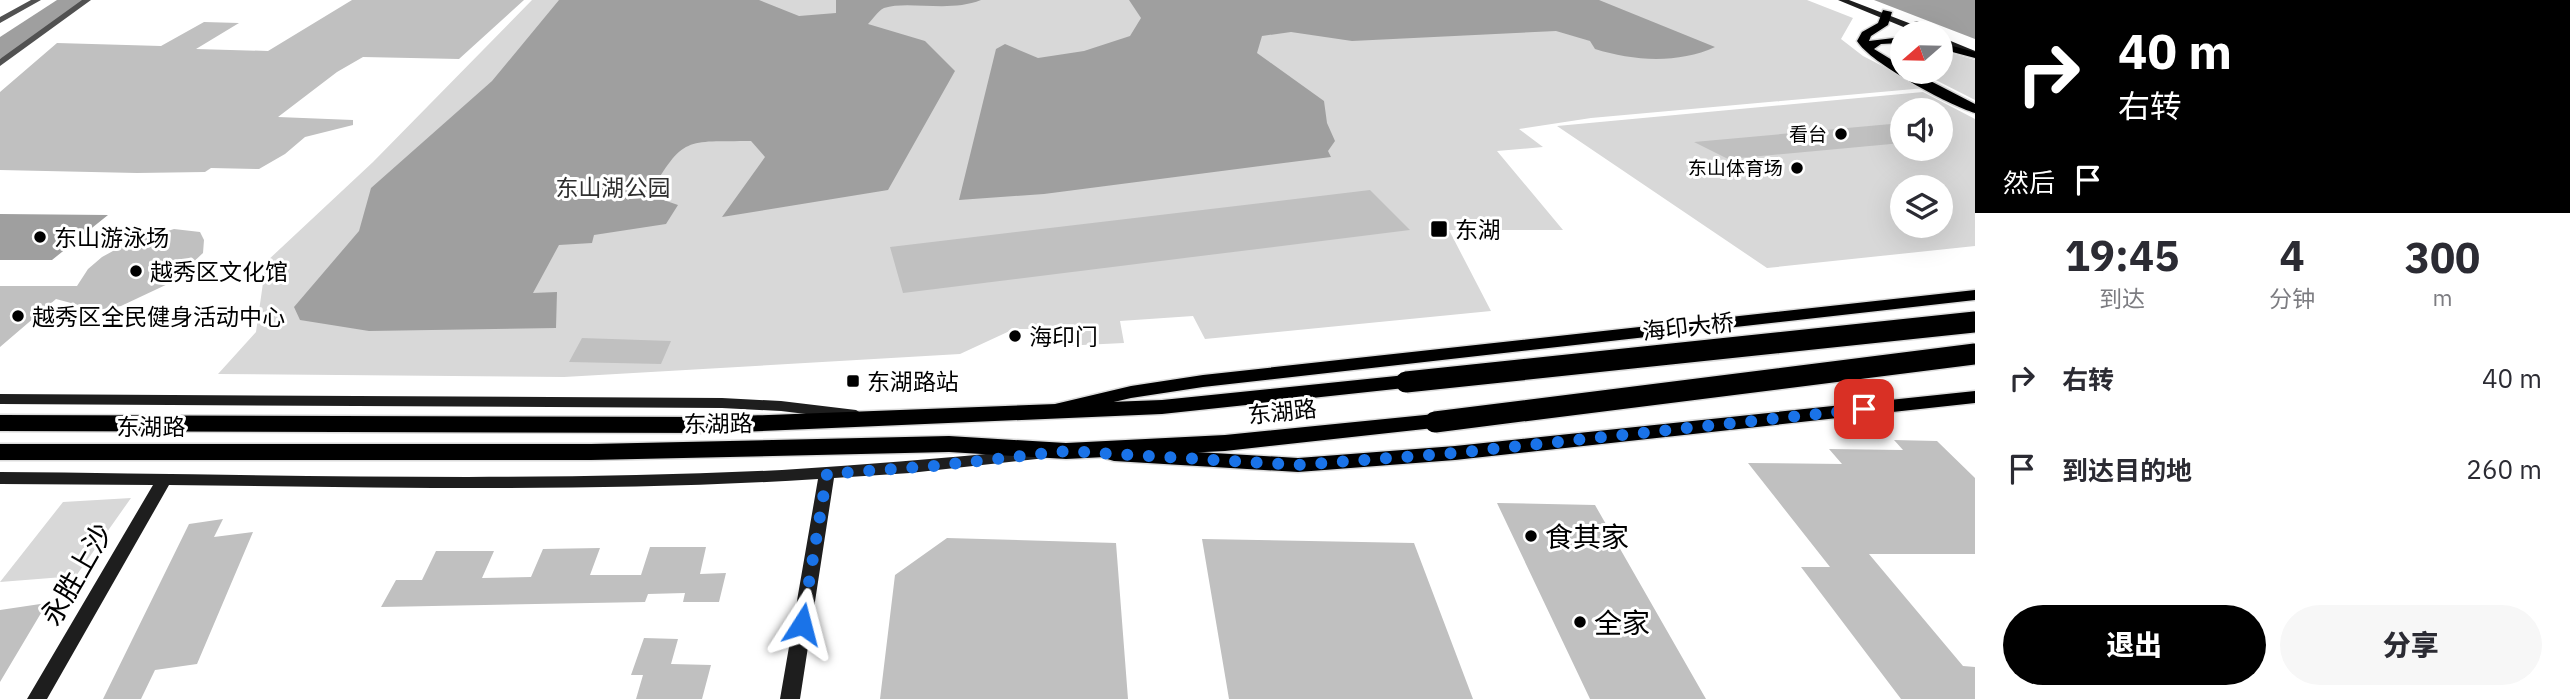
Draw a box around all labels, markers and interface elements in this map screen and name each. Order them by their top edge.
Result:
text: 40 m [2118,19,2232,82]
north arrow [1890,21,1953,84]
map controls [1890,21,1953,238]
icon: right [2003,28,2094,119]
text: 右转 [2118,85,2182,127]
button: sound [1890,98,1953,161]
place label: 看台 [1789,122,1827,146]
marker: 看台 [1833,126,1849,142]
place label: 东山体育场 [1688,156,1783,180]
marker: 东山体育场 [1789,160,1805,176]
icon: arrive [2069,161,2107,199]
text: 然后 [2003,165,2055,199]
park label: 东山湖公园 [556,172,671,202]
button: layers [1890,175,1953,238]
place label: 东湖 [1455,214,1501,244]
marker: 东湖 [1429,219,1449,239]
place label: 东山游泳场 [54,222,169,252]
text: 19:45 [2065,228,2179,283]
text: 4 [2279,228,2305,283]
marker: 东山游泳场 [32,229,48,245]
text: 300 [2405,230,2480,285]
place label: 越秀区文化馆 [150,256,288,286]
marker: 越秀区文化馆 [128,263,144,279]
text: m [2432,282,2453,312]
text: 到达 [2099,283,2145,313]
text: 分钟 [2269,283,2315,313]
place label: 越秀区全民健身活动中心 [32,301,285,331]
street label: 海印大桥 [1641,306,1735,346]
marker: 越秀区全民健身活动中心 [10,308,26,324]
place label: 海印门 [1029,321,1098,351]
marker: 海印门 [1007,328,1023,344]
icon: right [2003,359,2041,397]
text: 40 m [2482,361,2542,395]
text: 右转 [2062,362,2114,396]
place label: 东湖路站 [867,366,959,396]
marker: 东湖路站 [845,373,861,389]
pin [1834,379,1894,439]
icon: arrive [1845,390,1883,428]
street label: 东湖路 [1246,392,1318,430]
street label: 东湖路 [683,407,753,439]
street label: 东湖路 [117,411,186,441]
icon: arrive [2003,450,2041,488]
text: 260 m [2466,452,2542,486]
text: 到达目的地 [2062,453,2192,487]
street label: 永胜上沙 [32,516,120,632]
place label: 食其家 [1545,518,1629,555]
marker: 食其家 [1523,528,1539,544]
position arrow [765,587,839,661]
place label: 全家 [1594,604,1650,641]
button: 退出 [2003,605,2266,685]
button: 分享 [2280,605,2542,685]
marker: 全家 [1572,614,1588,630]

